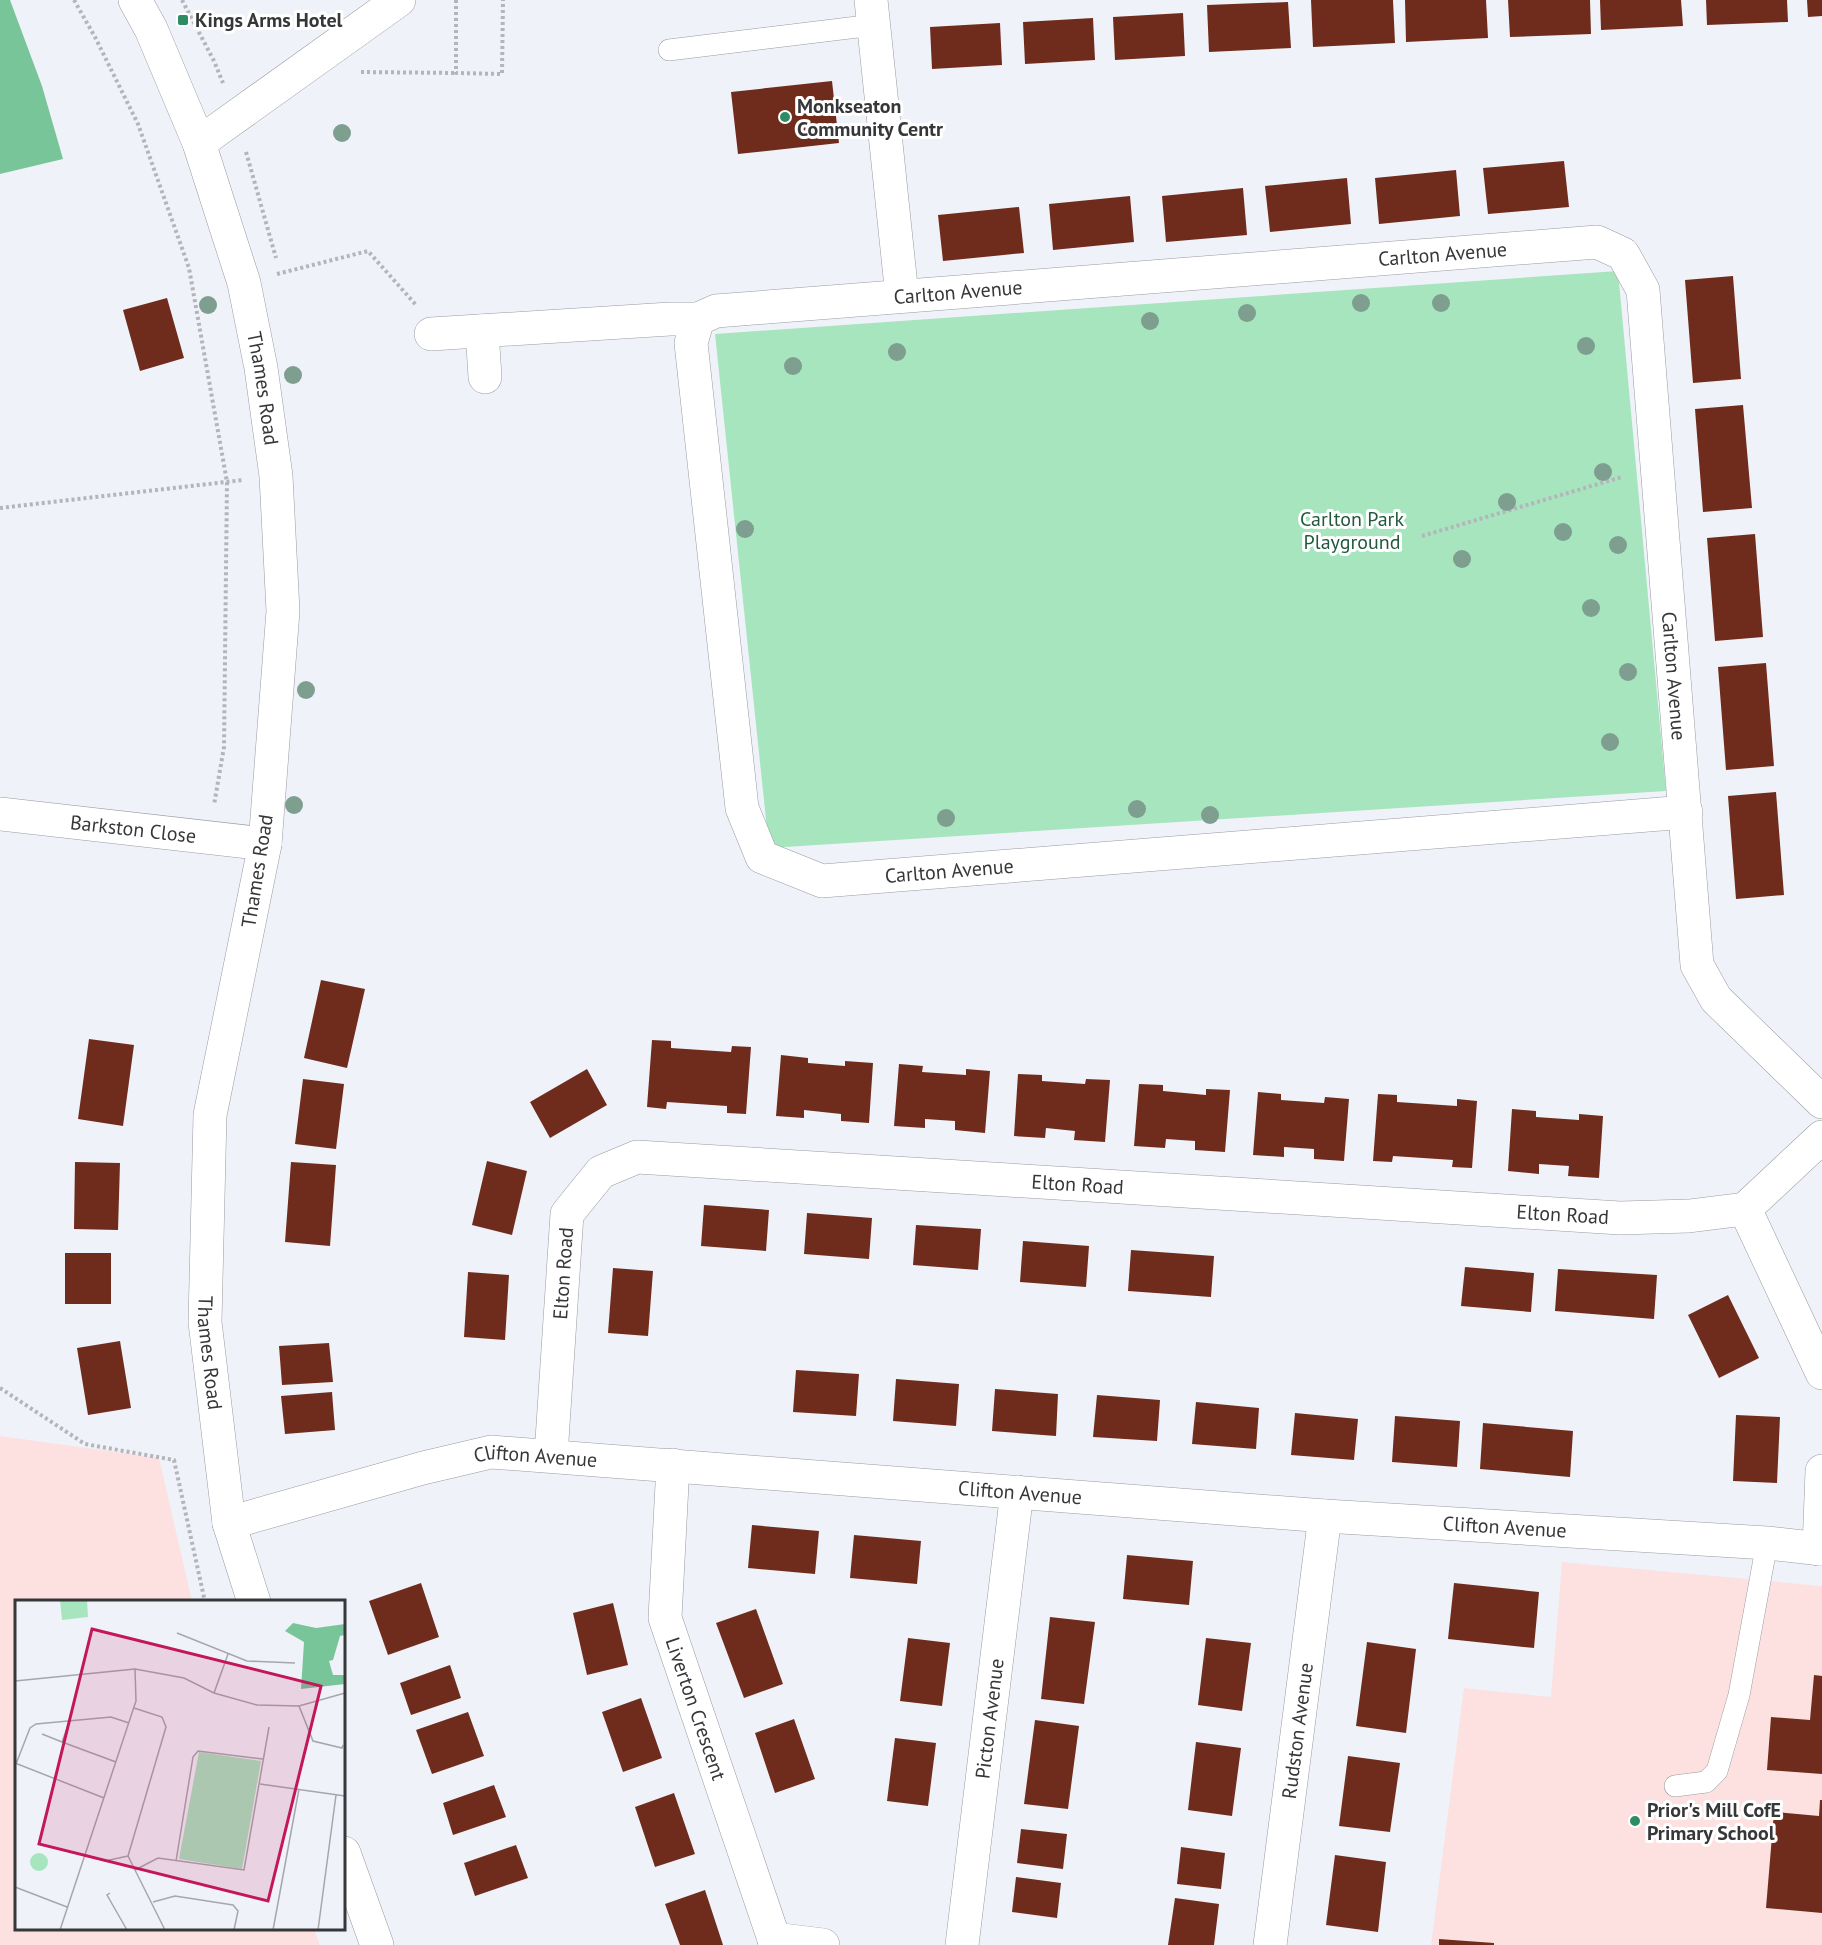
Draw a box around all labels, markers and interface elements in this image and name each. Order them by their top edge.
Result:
place label: Kings Arms Hotel [195,7,343,33]
marker: Kings Arms Hotel [176,13,190,27]
place label: Monkseaton Community Centr [797,93,943,142]
marker: Monkseaton Community Centr [778,110,792,124]
street label: Carlton Avenue [1377,236,1508,272]
street label: Carlton Avenue [893,274,1023,310]
street label: Thames Road [241,329,285,447]
park label: Carlton Park Playground [1300,506,1404,555]
street label: Carlton Avenue [1656,611,1692,741]
street label: Barkston Close [69,809,198,849]
street label: Thames Road [235,812,279,930]
street label: Carlton Avenue [884,853,1015,889]
street label: Elton Road [1031,1168,1125,1200]
street label: Elton Road [1516,1199,1610,1230]
street label: Elton Road [547,1226,579,1320]
street label: Thames Road [192,1295,228,1411]
street label: Clifton Avenue [471,1439,598,1473]
street label: Clifton Avenue [957,1475,1083,1510]
street label: Clifton Avenue [1442,1510,1567,1544]
inset map [15,1600,345,1930]
street label: Liverton Crescent [659,1634,732,1784]
street label: Picton Avenue [969,1657,1010,1780]
street label: Rudston Avenue [1276,1661,1319,1800]
place label: Prior's Mill CofE Primary School [1647,1797,1781,1846]
marker: Prior's Mill CofE Primary School [1628,1814,1642,1828]

